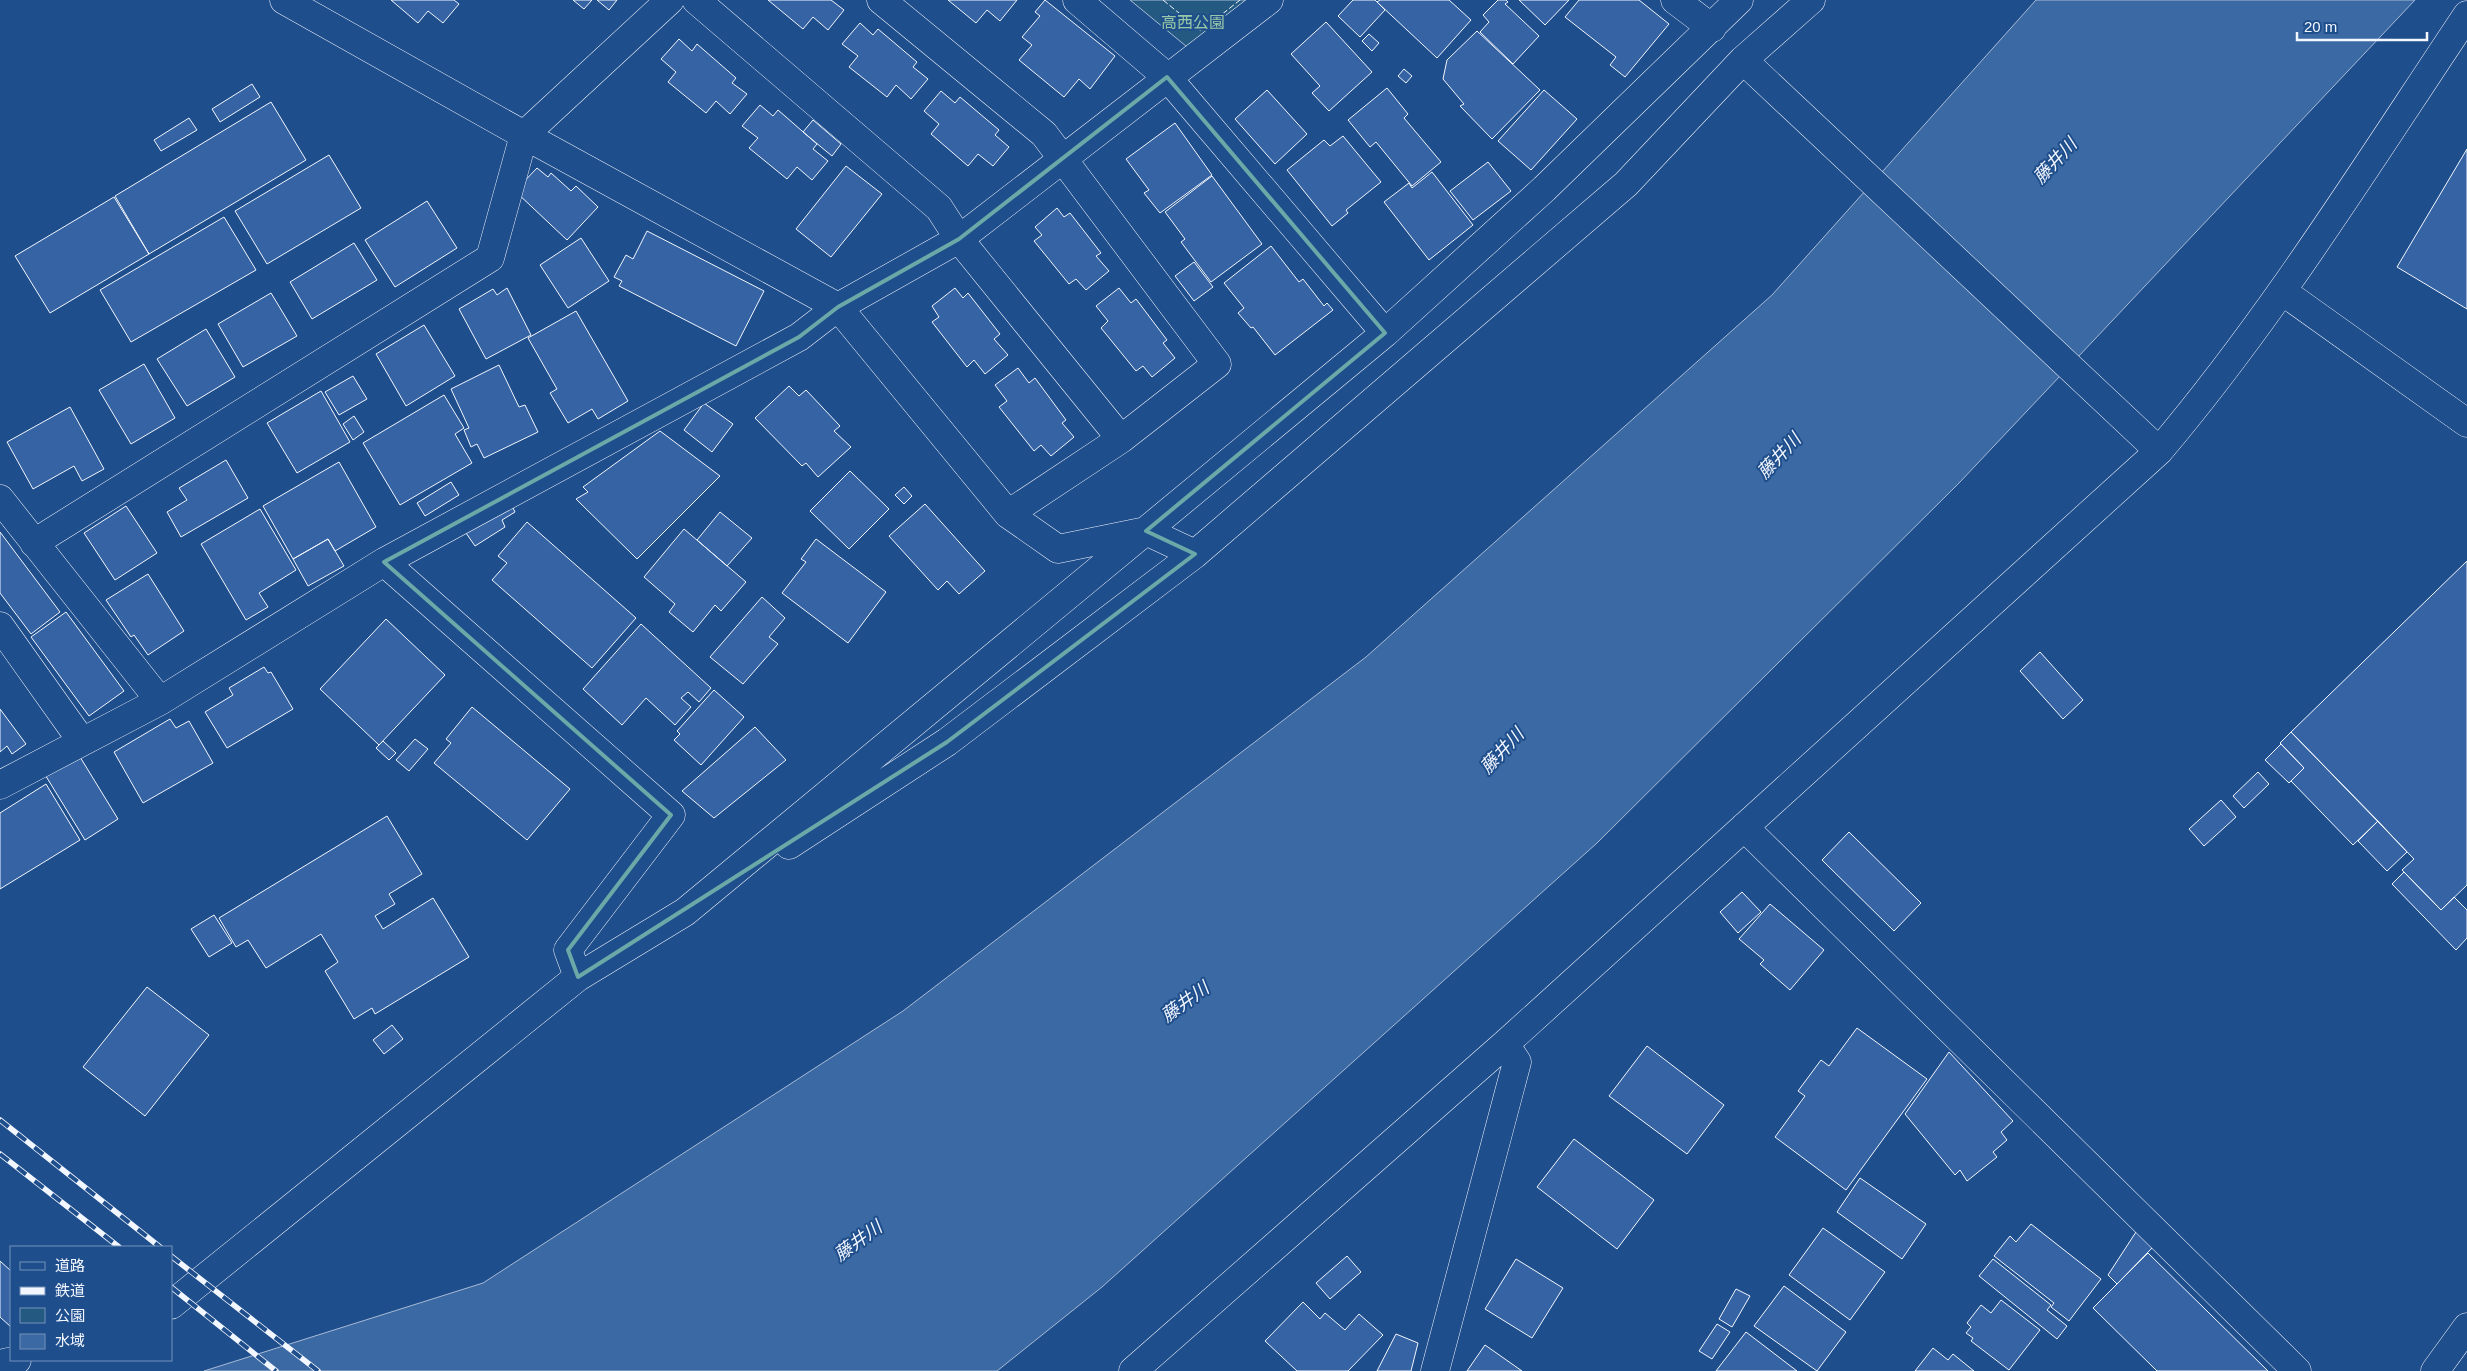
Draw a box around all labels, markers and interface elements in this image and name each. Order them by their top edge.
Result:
scale bar [2297,10,2427,42]
park label: 高西公園 [1161,14,1225,31]
text: 20 m [2304,18,2337,35]
water label: 藤井川 [2029,133,2082,188]
water label: 藤井川 [1753,428,1806,483]
water label: 藤井川 [1476,723,1529,778]
water label: 藤井川 [1157,977,1214,1026]
water label: 藤井川 [830,1216,887,1265]
legend [10,1246,172,1361]
text: 道路 [55,1257,85,1274]
text: 鉄道 [55,1282,85,1299]
text: 公園 [55,1307,85,1324]
text: 水域 [55,1332,85,1349]

